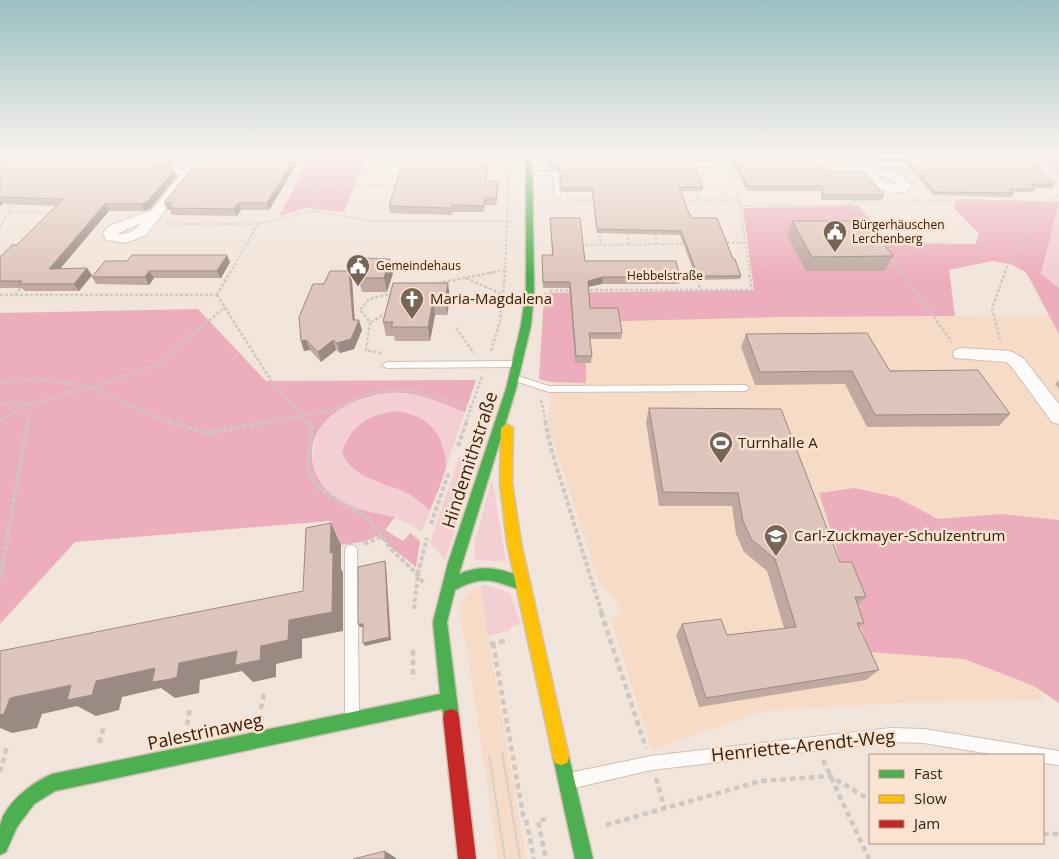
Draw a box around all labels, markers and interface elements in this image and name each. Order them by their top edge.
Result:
place label: Bürgerhäuschen Lerchenberg [852,216,944,247]
public building icon: Bürgerhäuschen Lerchenberg [822,219,848,253]
public building icon: Gemeindehaus [345,253,371,287]
place label: Gemeindehaus [376,257,461,274]
street label: Hebbelstraße [627,267,703,284]
church icon: Maria-Magdalena [399,286,425,320]
place label: Maria-Magdalena [430,288,552,308]
street label: Hindemithstraße [436,388,502,531]
sports icon: Turnhalle A [708,430,734,464]
place label: Turnhalle A [738,432,818,452]
school or university icon: Carl-Zuckmayer-Schulzentrum [763,523,789,557]
place label: Carl-Zuckmayer-Schulzentrum [794,525,1005,545]
street label: Palestrinaweg [145,707,265,755]
street label: Henriette-Arendt-Weg [710,723,896,767]
legend [869,754,1044,844]
text: Fast [914,763,943,783]
text: Slow [914,788,947,808]
text: Jam [912,813,940,833]

